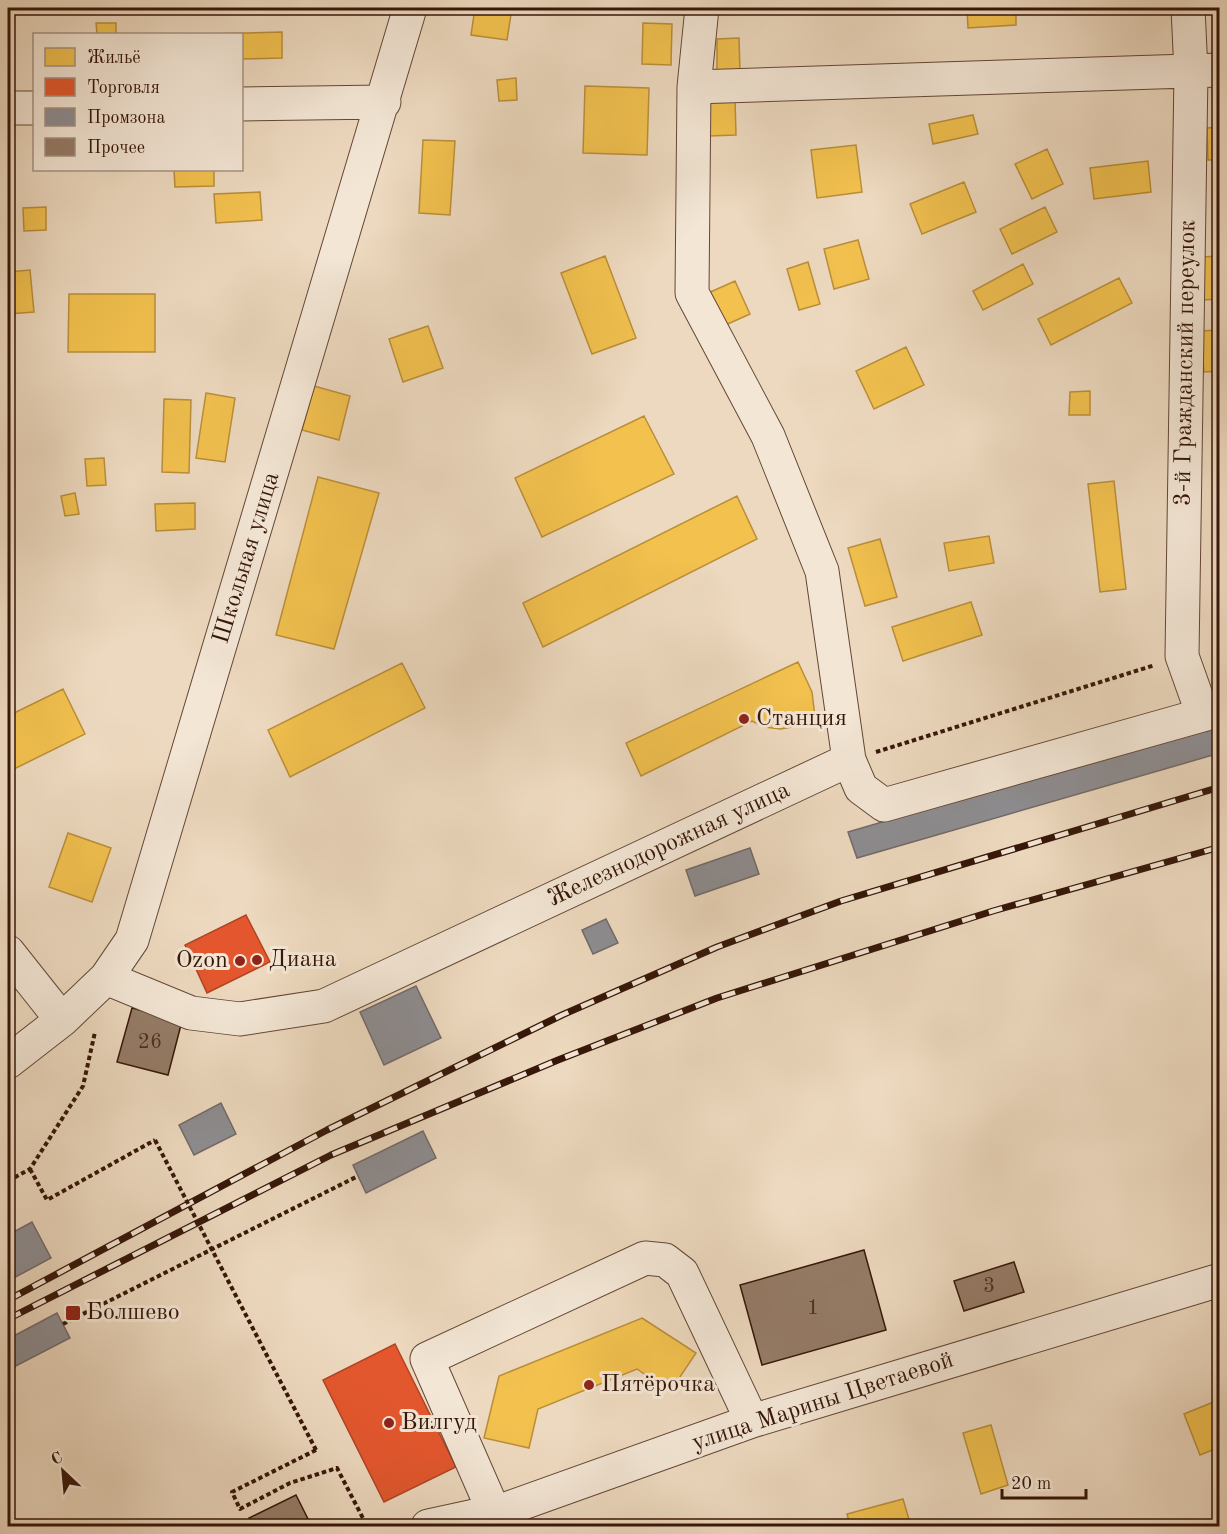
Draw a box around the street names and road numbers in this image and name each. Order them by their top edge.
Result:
street label: 3-й Гражданский переулок [1172,220,1200,506]
street label: Школьная улица [209,469,285,647]
street label: Железнодорожная улица [544,778,794,912]
street label: улица Марины Цветаевой [689,1348,957,1456]

